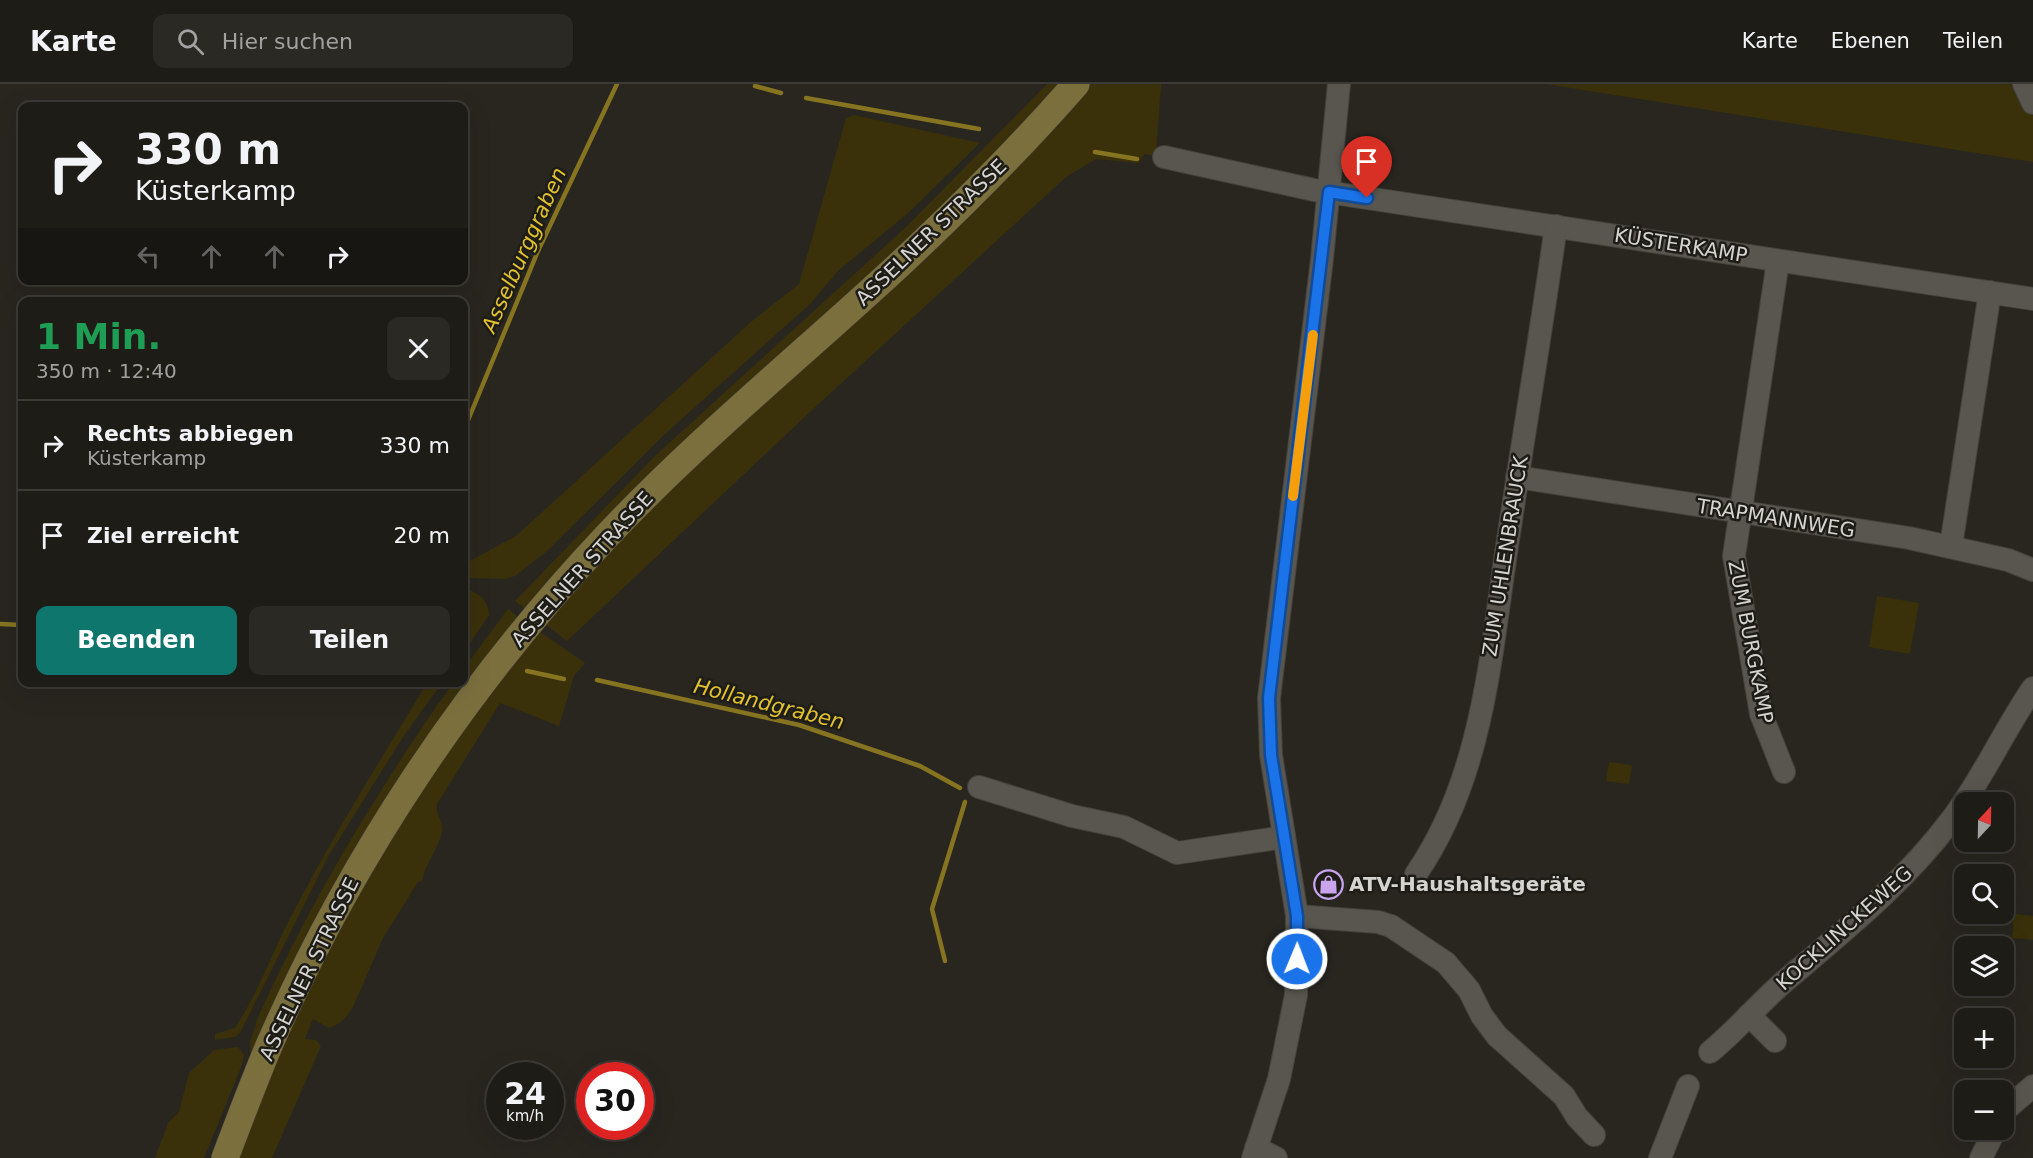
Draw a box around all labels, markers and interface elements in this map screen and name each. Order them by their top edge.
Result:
search box [153,14,573,68]
text: Karte [30,25,117,58]
icon: search [174,25,207,58]
text: Hier suchen [222,29,353,54]
text: Karte [1742,29,1798,53]
text: Ebenen [1831,29,1910,53]
text: Teilen [1943,29,2003,53]
text: 330 m [135,125,281,174]
icon: right [36,126,114,204]
pin [1341,136,1392,198]
icon: arrive [1350,145,1383,178]
street label: ASSELNER STRASSE [851,154,1011,310]
water label: Asselburggraben [476,164,571,338]
text: Küsterkamp [135,175,296,206]
street label: KÜSTERKAMP [1613,223,1749,267]
icon: left [132,240,165,273]
icon: ahead [195,240,228,273]
icon: ahead [258,240,291,273]
icon: right [321,240,354,273]
text: 1 Min. [36,316,161,357]
button: close [387,317,450,380]
text: 350 m · 12:40 [36,359,177,383]
text: Rechts abbiegen [87,421,294,446]
icon: right [36,429,69,462]
text: 330 m [380,433,450,458]
text: Küsterkamp [87,446,206,470]
street label: ZUM UHLENBRAUCK [1477,453,1533,658]
street label: ASSELNER STRASSE [506,486,658,652]
street label: TRAPMANNWEG [1694,493,1857,542]
icon: arrive [36,519,69,552]
text: Ziel erreicht [87,523,239,548]
text: 20 m [394,523,450,548]
street label: ZUM BURGKAMP [1723,558,1779,726]
button: Beenden [36,606,237,675]
button: Teilen [249,606,450,675]
water label: Hollandgraben [691,674,847,734]
north arrow [1954,792,2014,852]
map controls [1954,792,2014,1140]
street label: KOCKLINCKEWEG [1771,861,1917,995]
button: search [1954,864,2014,924]
shop icon: ATV-Haushaltsgeräte [1312,868,1344,900]
place label: ATV-Haushaltsgeräte [1349,872,1586,896]
street label: ASSELNER STRASSE [254,874,364,1064]
position arrow [1265,927,1329,991]
button: layers [1954,936,2014,996]
button: + [1954,1008,2014,1068]
speed limit sign: 30 [576,1062,654,1140]
text: 24 [504,1076,546,1111]
button: − [1954,1080,2014,1140]
text: km/h [506,1107,544,1125]

